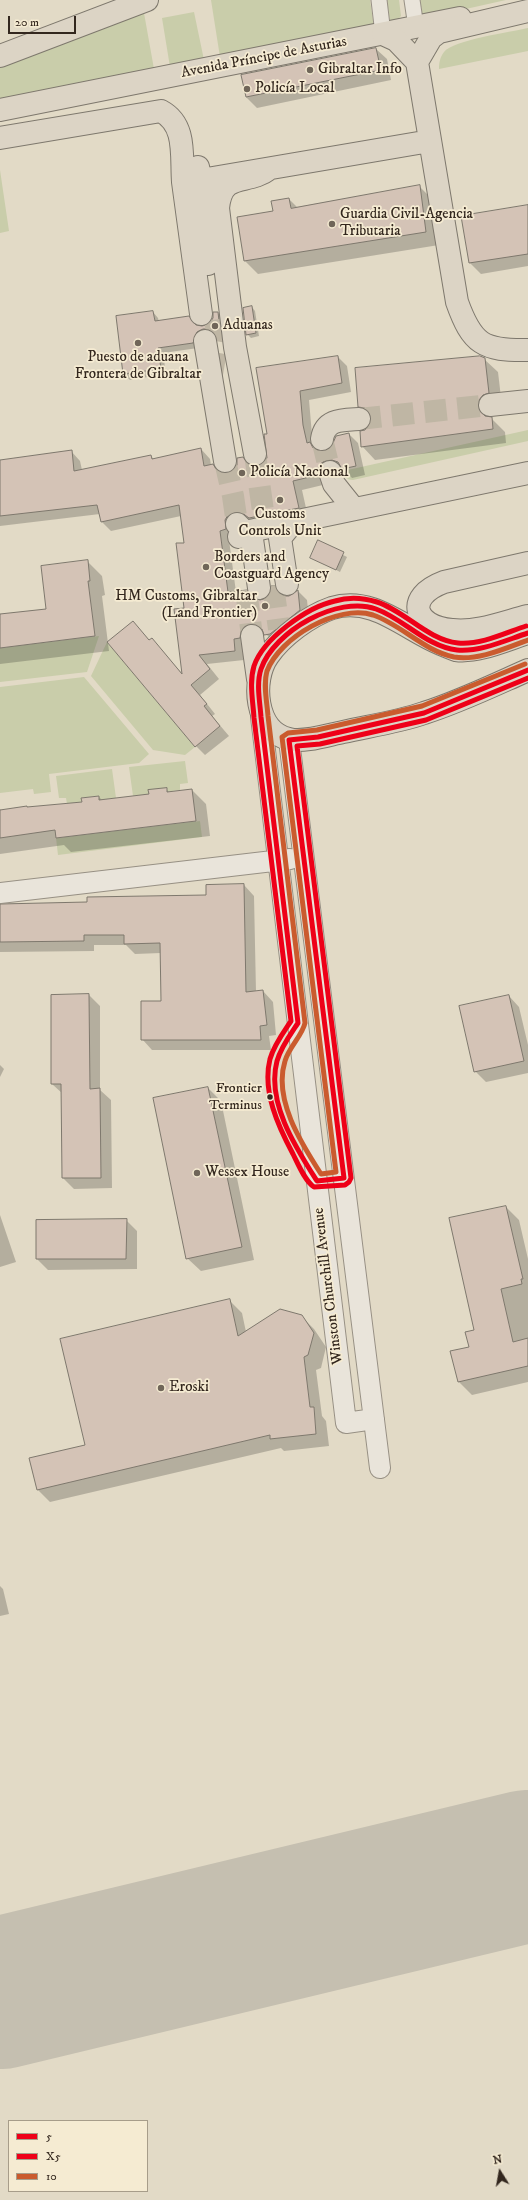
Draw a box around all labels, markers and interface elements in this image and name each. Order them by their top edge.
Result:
scale bar [10,8,78,34]
text: 20 m [15,15,39,30]
street label: Avenida Príncipe de Asturias [180,33,348,83]
place label: Gibraltar Info [318,61,402,79]
marker: Gibraltar Info [305,65,315,75]
place label: Policía Local [255,80,334,98]
marker: Policía Local [242,84,252,94]
place label: Guardia Civil-Agencia Tributaria [340,206,473,241]
marker: Guardia Civil-Agencia Tributaria [327,219,337,229]
place label: Aduanas [223,317,273,335]
marker: Aduanas [210,321,220,331]
marker: Puesto de aduana Frontera de Gibraltar [133,338,143,348]
place label: Puesto de aduana Frontera de Gibraltar [75,349,201,384]
place label: Policía Nacional [250,464,349,482]
marker: Policía Nacional [237,468,247,478]
marker: Customs Controls Unit [275,495,285,505]
place label: Customs Controls Unit [238,506,322,541]
place label: Borders and Coastguard Agency [214,549,329,584]
marker: Borders and Coastguard Agency [201,562,211,572]
place label: HM Customs, Gibraltar (Land Frontier) [115,588,257,623]
marker: HM Customs, Gibraltar (Land Frontier) [260,601,270,611]
place label: Frontier Terminus [209,1081,262,1114]
marker: Frontier Terminus [265,1092,275,1102]
place label: Wessex House [205,1164,289,1182]
marker: Wessex House [192,1168,202,1178]
street label: Winston Churchill Avenue [310,1207,348,1365]
place label: Eroski [169,1379,209,1397]
marker: Eroski [156,1383,166,1393]
legend [8,2120,148,2192]
text: 5 [46,2129,52,2144]
text: X5 [46,2149,61,2164]
north arrow [480,2152,520,2192]
text: N [492,2152,503,2168]
text: 10 [46,2169,57,2184]

